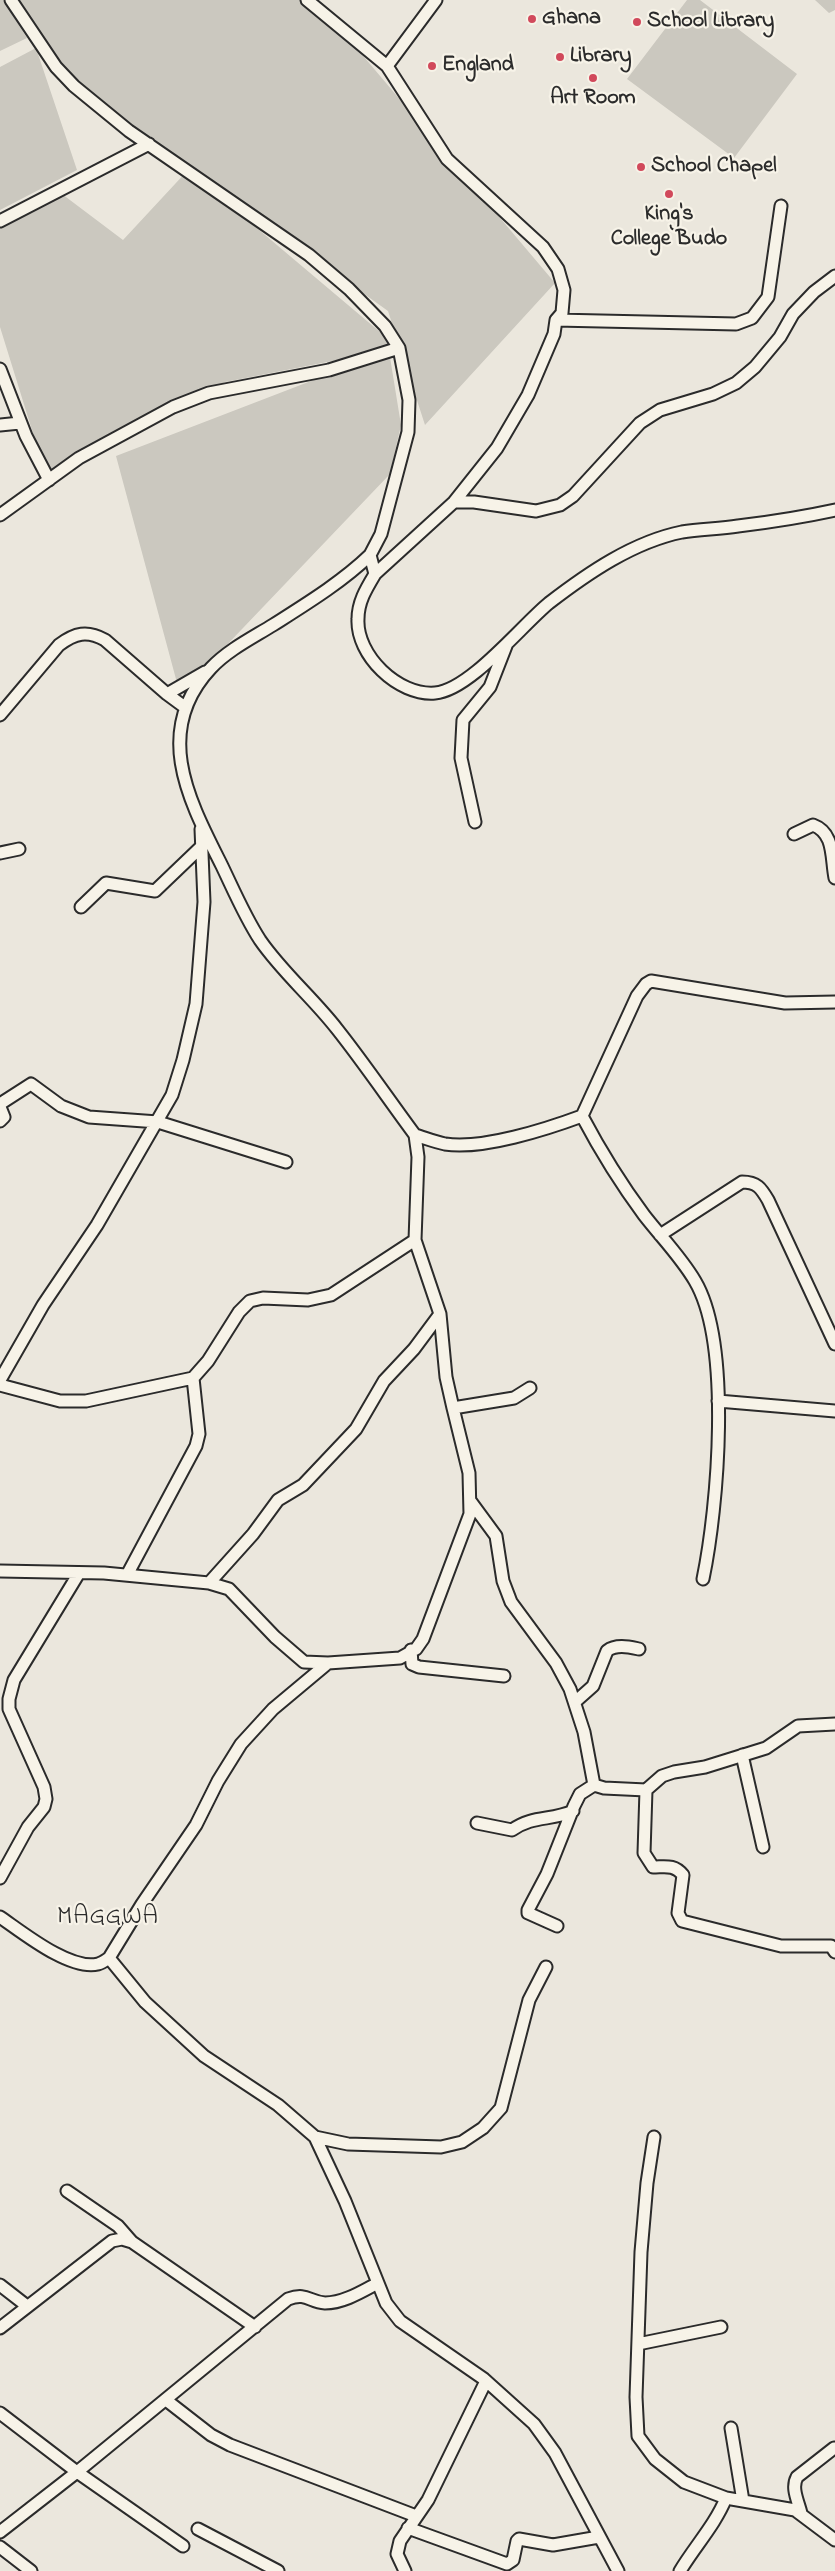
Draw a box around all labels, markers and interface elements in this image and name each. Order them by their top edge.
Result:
place label: Ghana [542,6,601,32]
place label: School Library [647,9,774,35]
marker: Ghana [526,13,538,25]
marker: School Library [631,16,643,28]
place label: Library [570,44,631,70]
marker: Library [554,51,566,63]
place label: England [442,53,514,79]
marker: England [426,60,438,72]
marker: Art Room [587,72,599,84]
place label: Art Room [550,86,636,112]
place label: School Chapel [651,154,777,180]
marker: School Chapel [635,161,647,173]
marker: King's College Budo [663,188,675,200]
place label: King's College Budo [611,202,727,254]
district label: MAGGWA [56,1904,160,1934]

